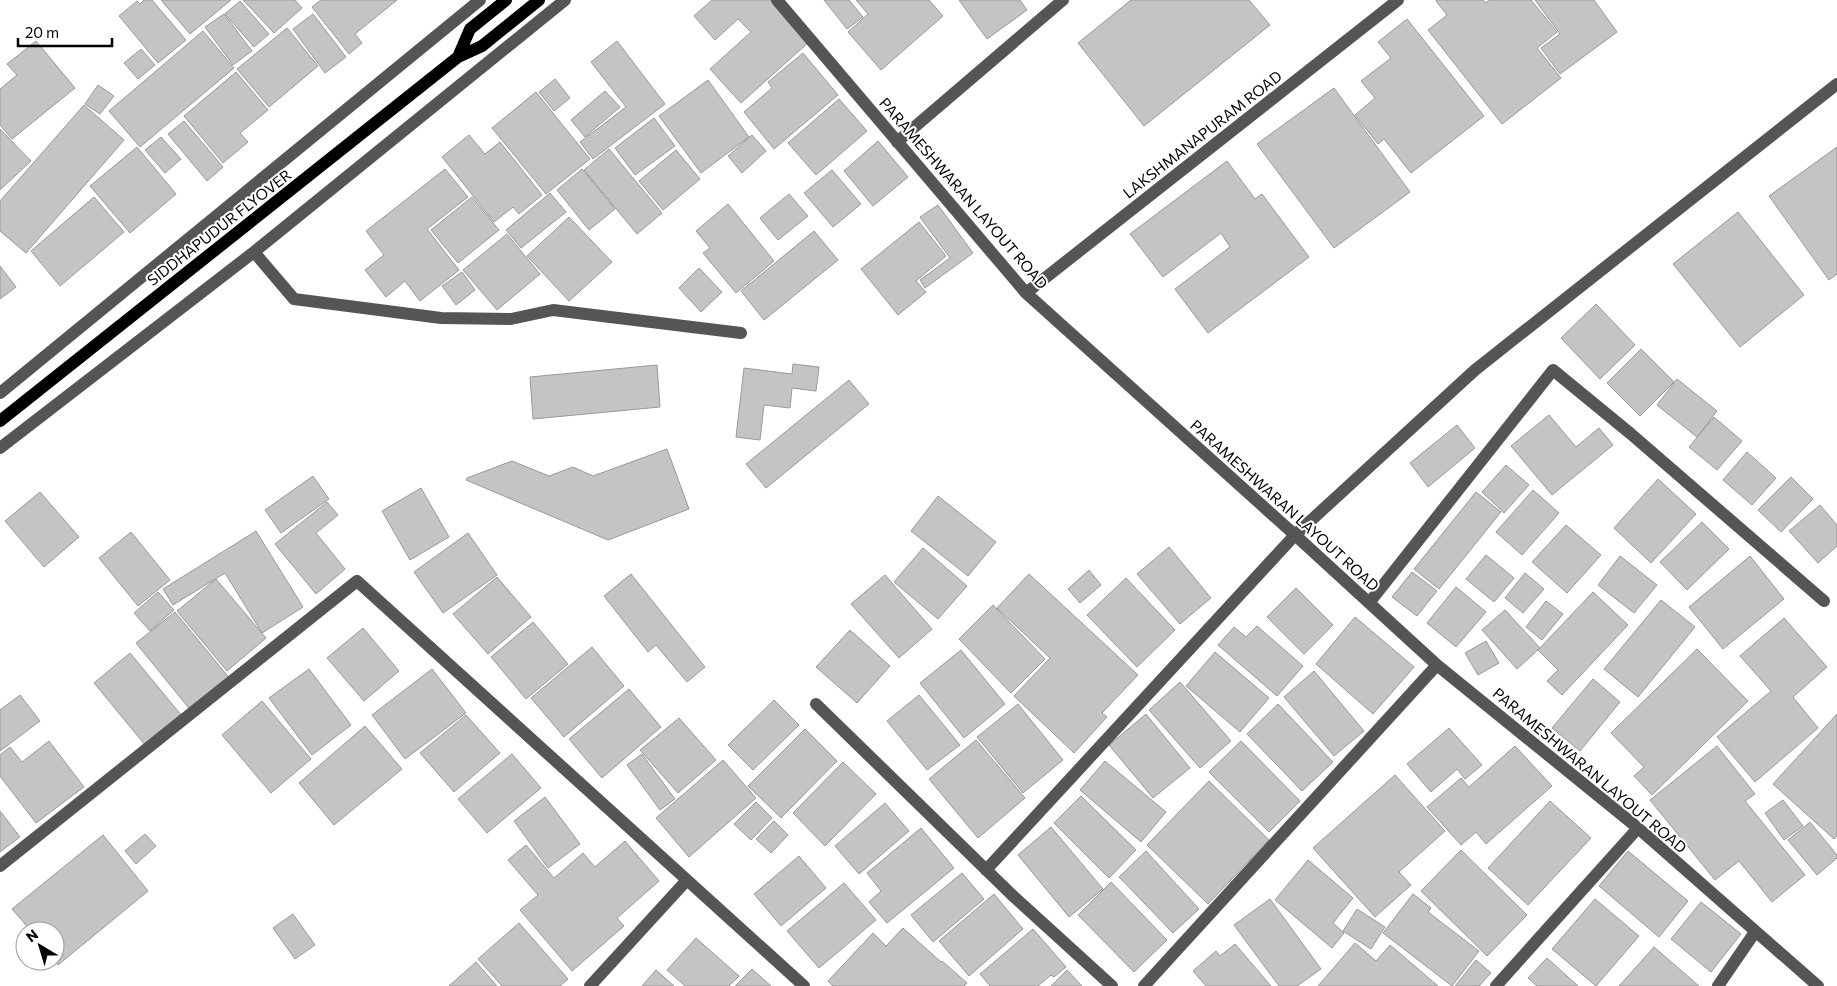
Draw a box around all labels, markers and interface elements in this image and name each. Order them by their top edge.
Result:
scale bar [18,15,111,47]
text: 20 m [25,23,59,41]
street label: LAKSHMANAPURAM ROAD [1119,66,1285,202]
street label: PARAMESHWARAN LAYOUT ROAD [876,94,1052,292]
street label: SIDDHAPUDUR FLYOVER [143,165,295,289]
street label: PARAMESHWARAN LAYOUT ROAD [1187,416,1383,594]
street label: PARAMESHWARAN LAYOUT ROAD [1489,684,1691,856]
north arrow [15,921,65,971]
text: N [22,925,41,945]

